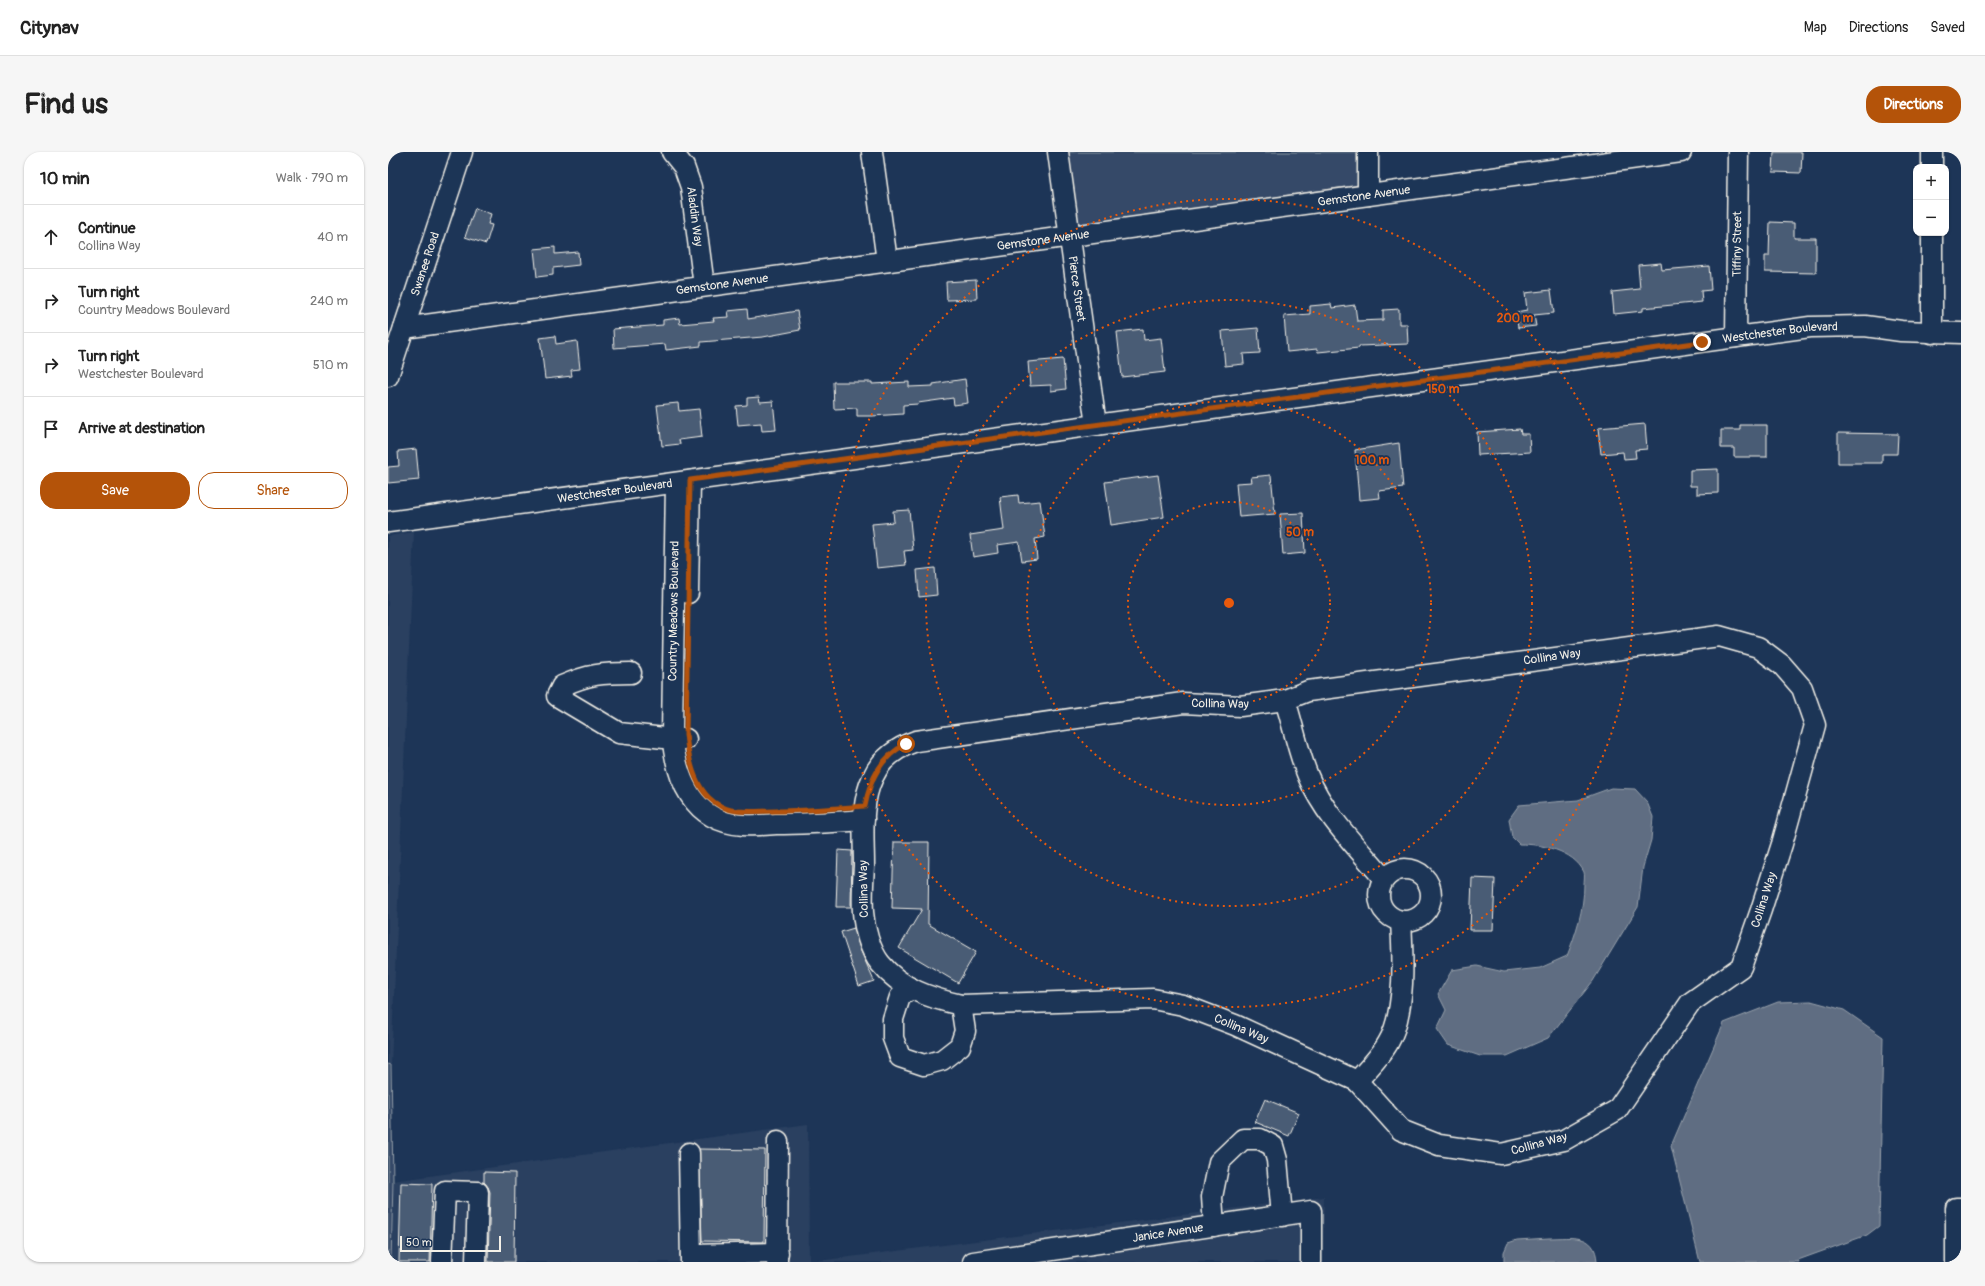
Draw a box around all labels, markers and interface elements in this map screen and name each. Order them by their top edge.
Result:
text: Citynav [20,16,79,40]
text: Map [1804,19,1827,36]
text: Directions [1849,19,1908,36]
text: Saved [1930,19,1965,36]
button: Directions [1866,86,1961,123]
text: Find us [24,87,108,122]
map controls [1913,164,1949,236]
button: + [1913,164,1949,200]
text: 10 min [40,168,90,189]
text: Walk · 790 m [276,170,348,186]
street label: Gemstone Avenue [1317,182,1411,209]
street label: Aladdin Way [683,185,706,247]
button: − [1913,200,1949,236]
street label: Tiffiny Street [1729,211,1745,277]
text: Continue [78,219,136,238]
icon: ahead [40,226,62,248]
street label: Gemstone Avenue [996,226,1090,254]
text: 40 m [317,229,348,245]
street label: Swanee Road [407,230,443,298]
text: Collina Way [78,238,140,254]
street label: Pierce Street [1065,255,1089,323]
street label: Gemstone Avenue [675,270,769,298]
text: Turn right [78,283,139,302]
icon: right [40,290,62,312]
text: 240 m [310,293,348,309]
text: Country Meadows Boulevard [78,302,230,318]
text: 200 m [1497,311,1534,326]
street label: Westchester Boulevard [1721,319,1838,346]
route end [1693,333,1711,351]
text: Turn right [78,347,139,366]
icon: right [40,354,62,376]
text: 510 m [313,357,348,373]
text: Westchester Boulevard [78,366,204,382]
text: 150 m [1427,382,1460,397]
icon: arrive [40,418,62,440]
text: Arrive at destination [78,419,205,438]
text: 100 m [1355,453,1390,468]
button: Save [40,472,190,509]
button: Share [198,472,348,509]
street label: Westchester Boulevard [556,476,674,506]
text: 50 m [1286,525,1314,540]
street label: Country Meadows Boulevard [665,541,683,681]
centre of rings [1222,596,1236,610]
street label: Collina Way [1522,646,1582,668]
street label: Collina Way [1191,696,1249,712]
route start [897,735,915,753]
street label: Collina Way [856,860,872,918]
street label: Collina Way [1748,870,1780,930]
street label: Collina Way [1212,1011,1270,1047]
street label: Collina Way [1509,1129,1569,1159]
street label: Janice Avenue [1131,1220,1204,1245]
scale bar [400,1234,501,1253]
text: 50 m [406,1236,432,1249]

